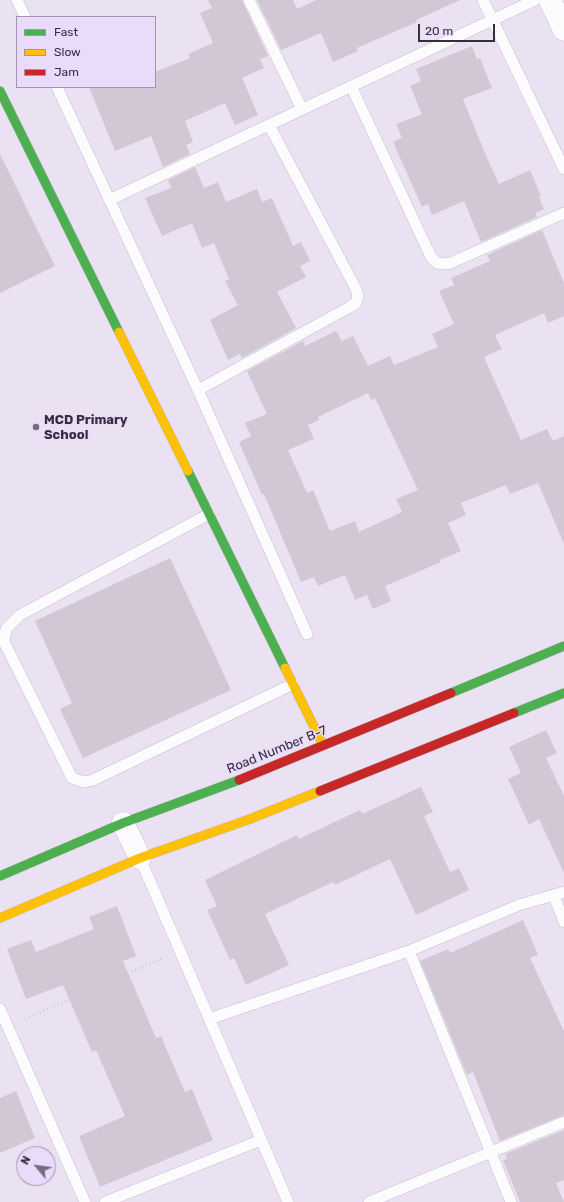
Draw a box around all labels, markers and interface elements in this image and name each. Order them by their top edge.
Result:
legend [16,16,156,88]
scale bar [420,16,497,42]
text: 20 m [425,24,453,38]
text: Fast [54,25,78,39]
text: Slow [54,45,81,59]
text: Jam [54,65,79,79]
place label: MCD Primary School [44,412,128,443]
marker: MCD Primary School [31,422,41,432]
street label: Road Number B-7 [225,723,329,777]
north arrow [16,1146,56,1186]
text: N [18,1154,34,1167]

